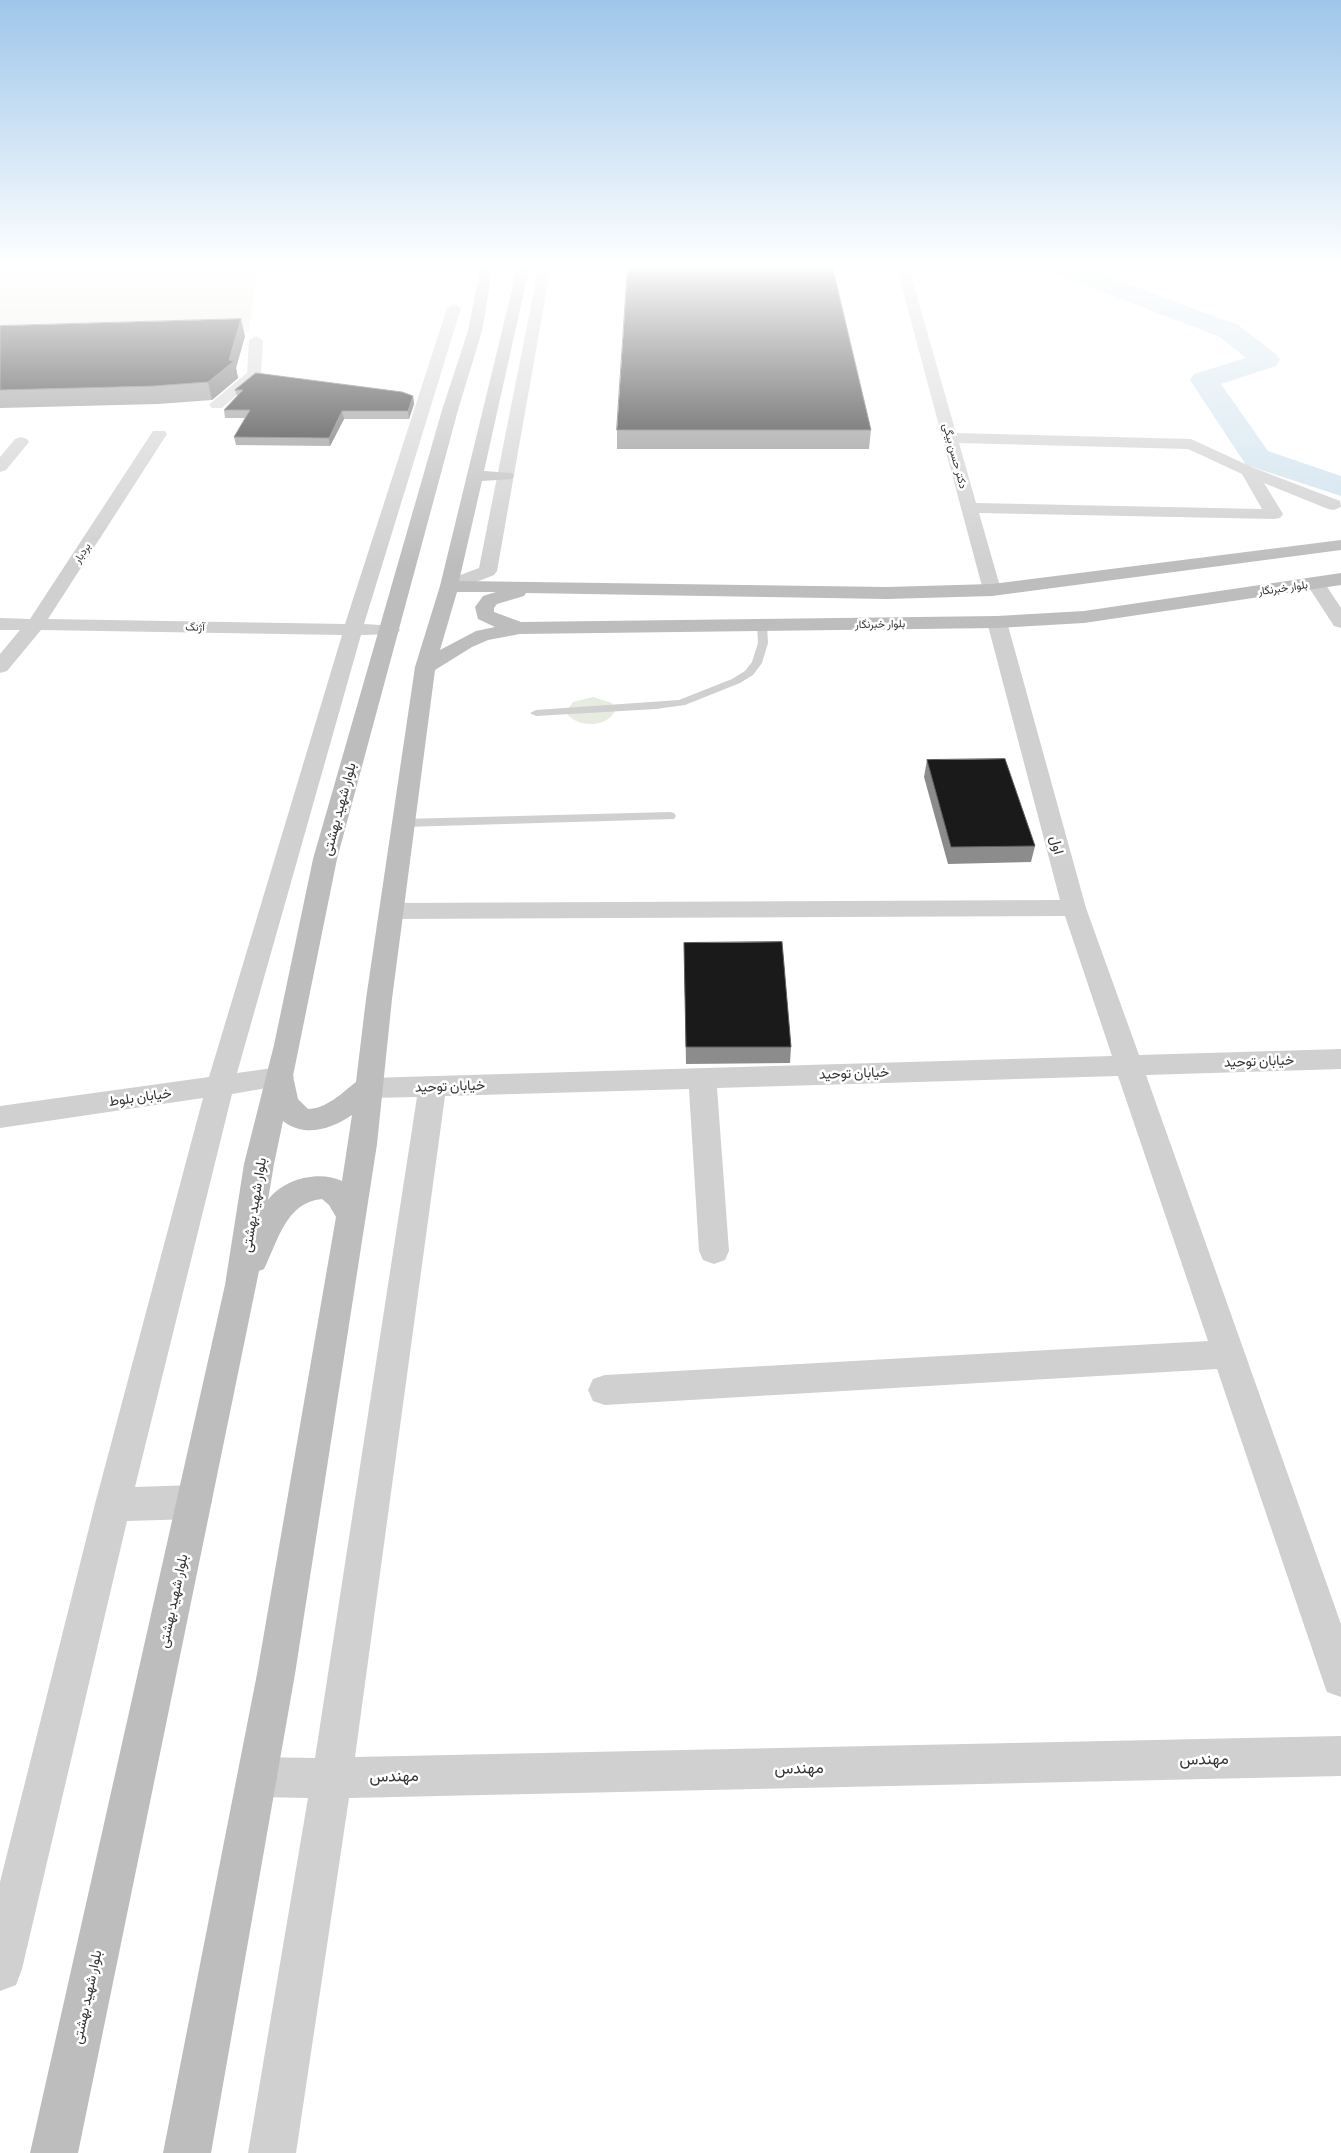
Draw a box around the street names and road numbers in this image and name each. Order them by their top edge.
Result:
street label: دکتر حسن بیگی [940,422,970,490]
street label: بردبار [71,540,93,566]
street label: بلوار خبرنگار [1257,578,1309,598]
street label: بلوار خبرنگار [855,617,905,631]
street label: آژنگ [185,620,205,634]
street label: بلوار شهید بهشتی [318,761,360,857]
street label: اول [1047,834,1067,856]
street label: خیابان توحید [1223,1051,1295,1071]
street label: خیابان توحید [818,1063,890,1083]
street label: خیابان توحید [414,1076,486,1096]
street label: خیابان بلوط [108,1084,172,1110]
street label: بلوار شهید بهشتی [238,1156,270,1254]
street label: بلوار شهید بهشتی [155,1552,191,1650]
street label: مهندس [1179,1749,1229,1769]
street label: مهندس [774,1758,824,1778]
street label: مهندس [369,1766,419,1786]
street label: بلوار شهید بهشتی [69,1948,105,2046]

